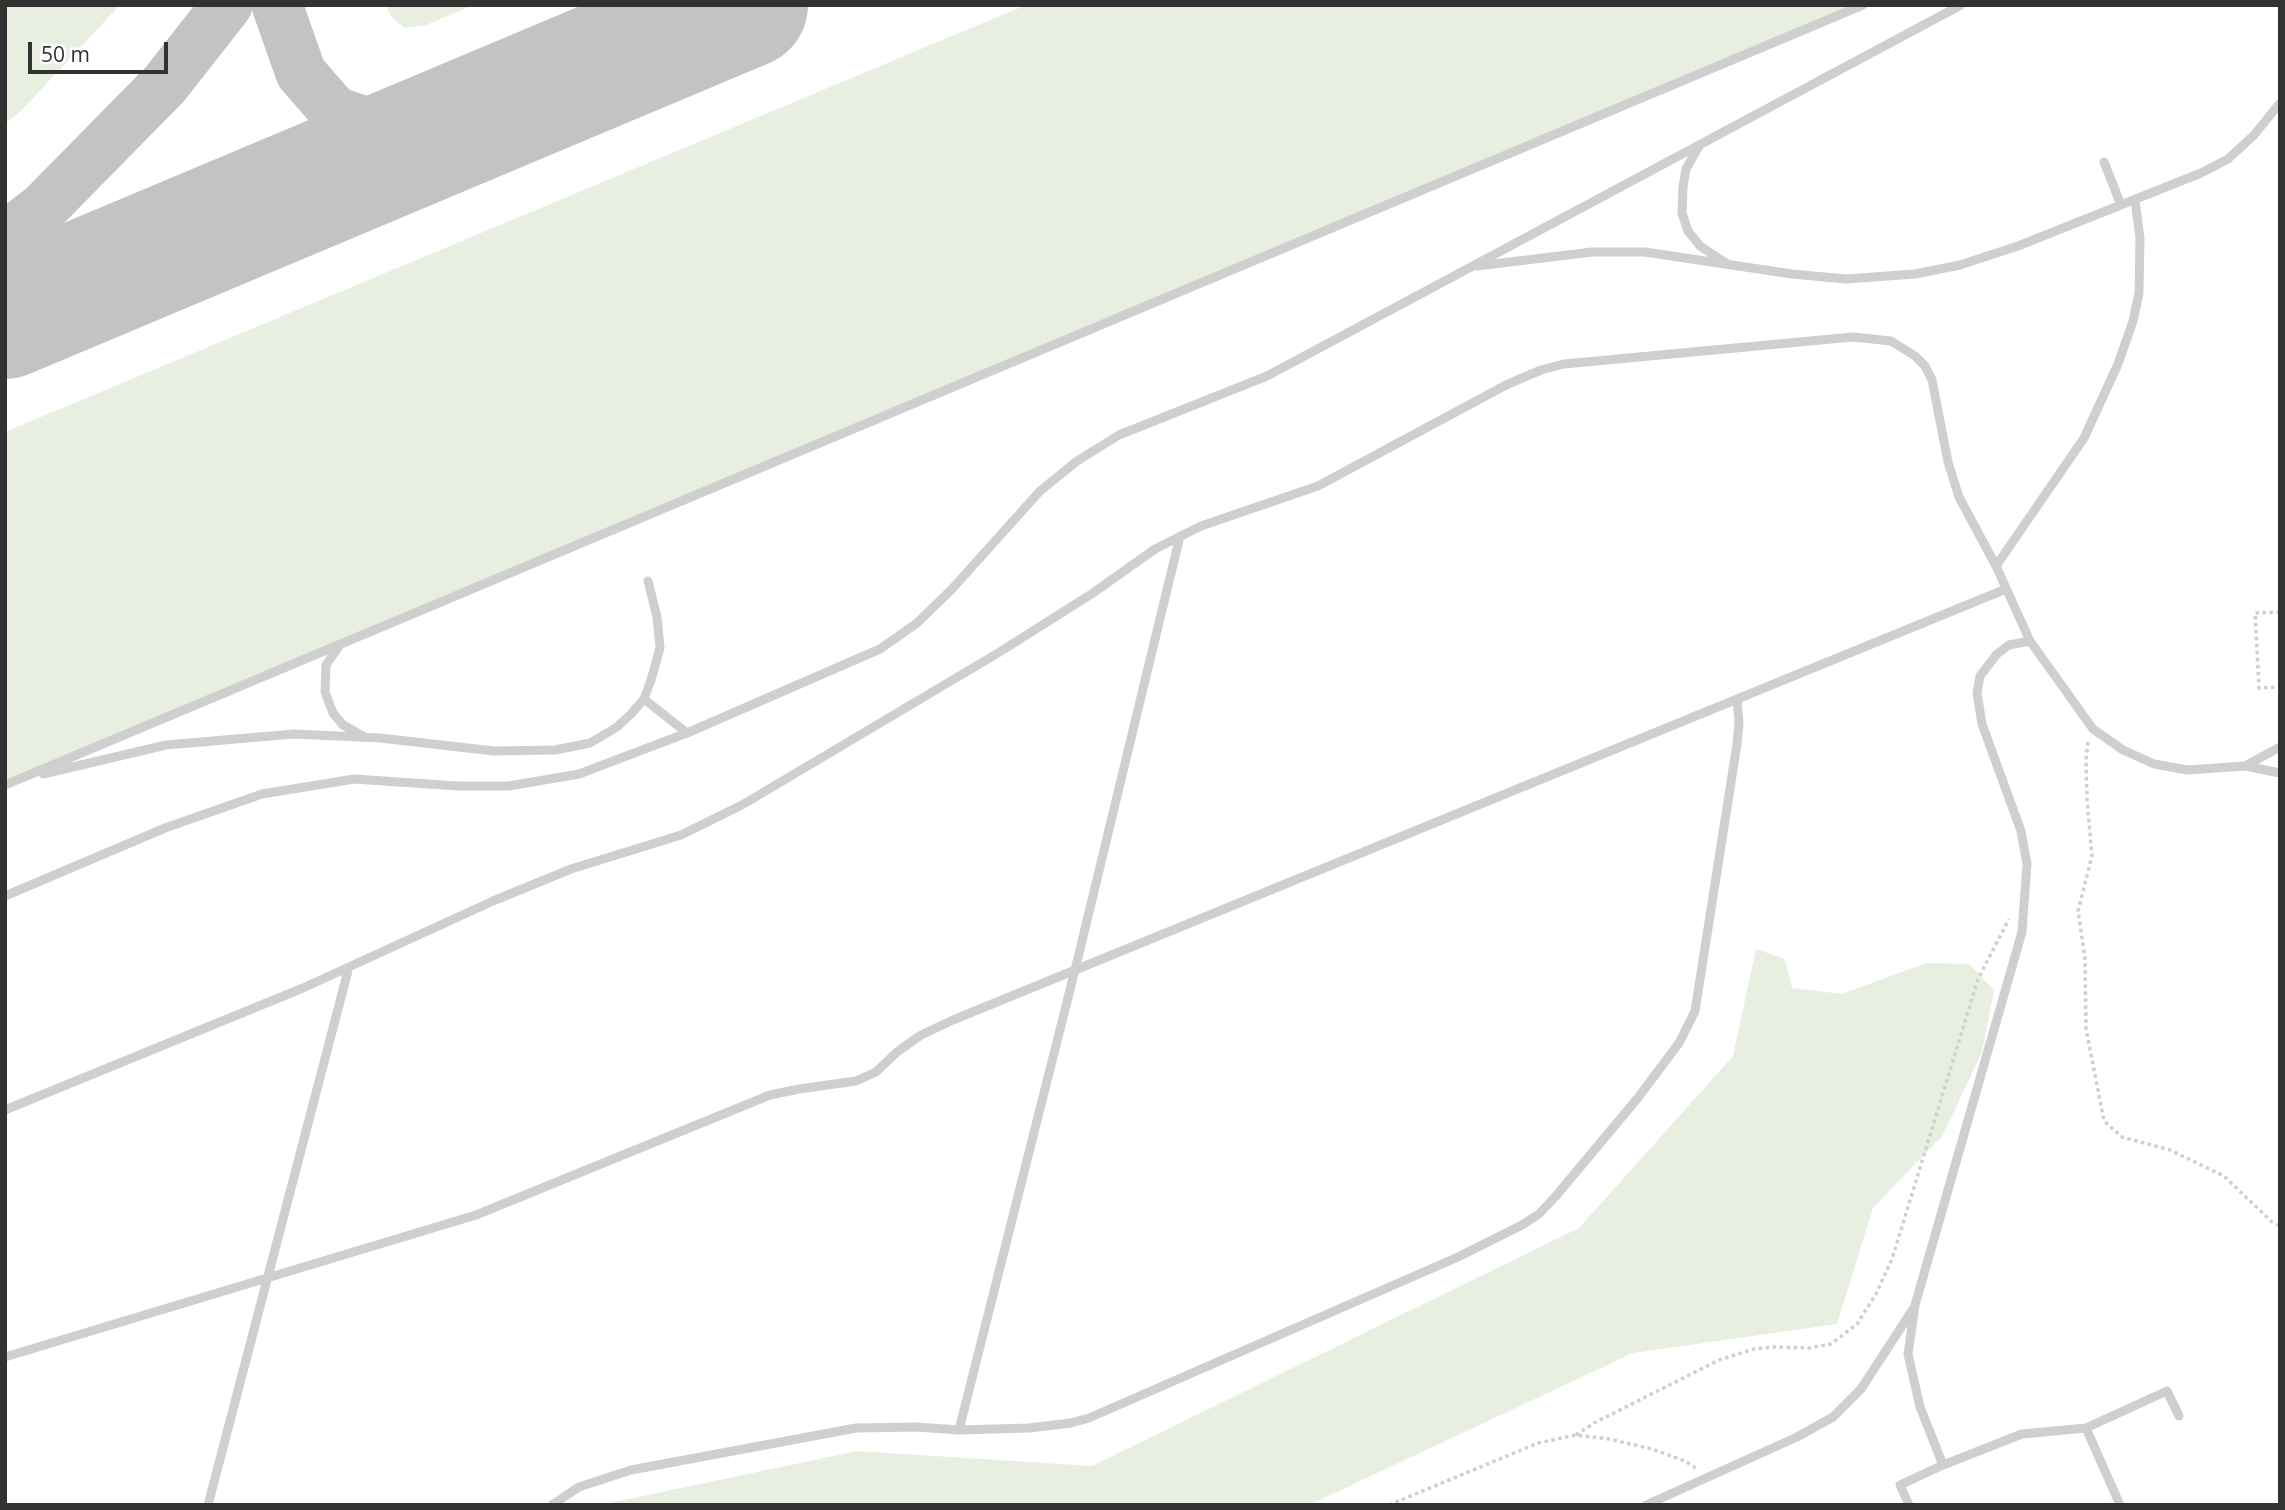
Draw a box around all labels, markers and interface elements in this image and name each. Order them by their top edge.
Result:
scale bar [32,28,172,72]
text: 50 m [41,40,90,68]

